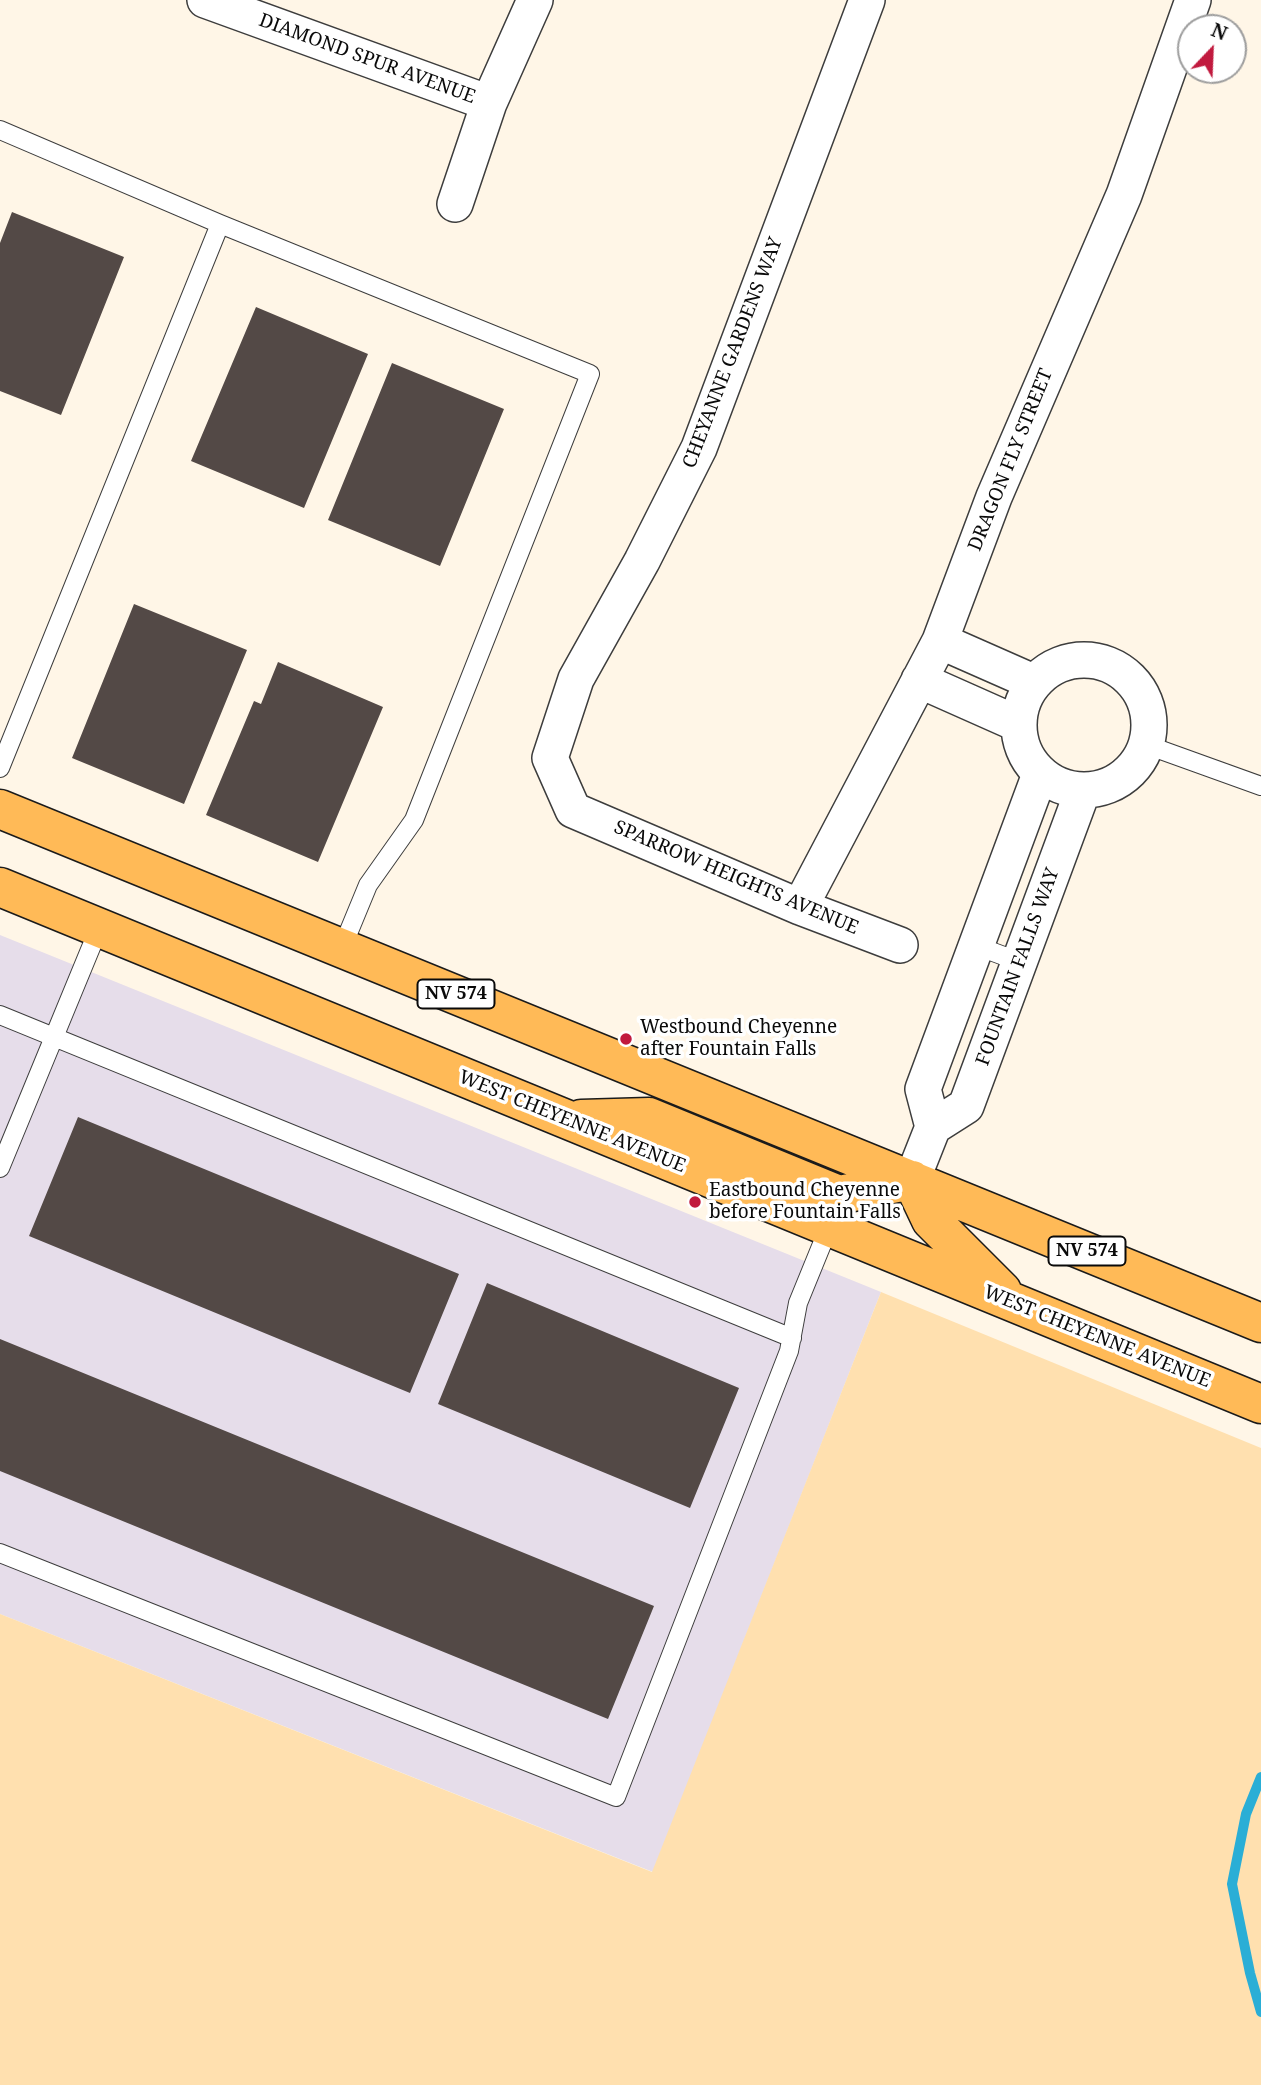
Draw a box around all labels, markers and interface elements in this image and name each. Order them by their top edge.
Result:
street label: DIAMOND SPUR AVENUE [256,9,478,109]
north arrow [1177,14,1247,84]
text: N [1207,17,1231,46]
street label: CHEYANNE GARDENS WAY [678,234,788,472]
street label: DRAGON FLY STREET [964,366,1058,554]
street label: SPARROW HEIGHTS AVENUE [610,816,862,940]
street label: FOUNTAIN FALLS WAY [972,865,1064,1069]
road number: NV 574 [418,979,494,1009]
place label: Westbound Cheyenne after Fountain Falls [640,1017,837,1061]
marker: Westbound Cheyenne after Fountain Falls [618,1031,634,1047]
street label: WEST CHEYENNE AVENUE [455,1066,689,1178]
place label: Eastbound Cheyenne before Fountain Falls [709,1180,901,1224]
marker: Eastbound Cheyenne before Fountain Falls [687,1194,703,1210]
road number: NV 574 [1048,1236,1126,1266]
street label: WEST CHEYENNE AVENUE [980,1281,1214,1393]

